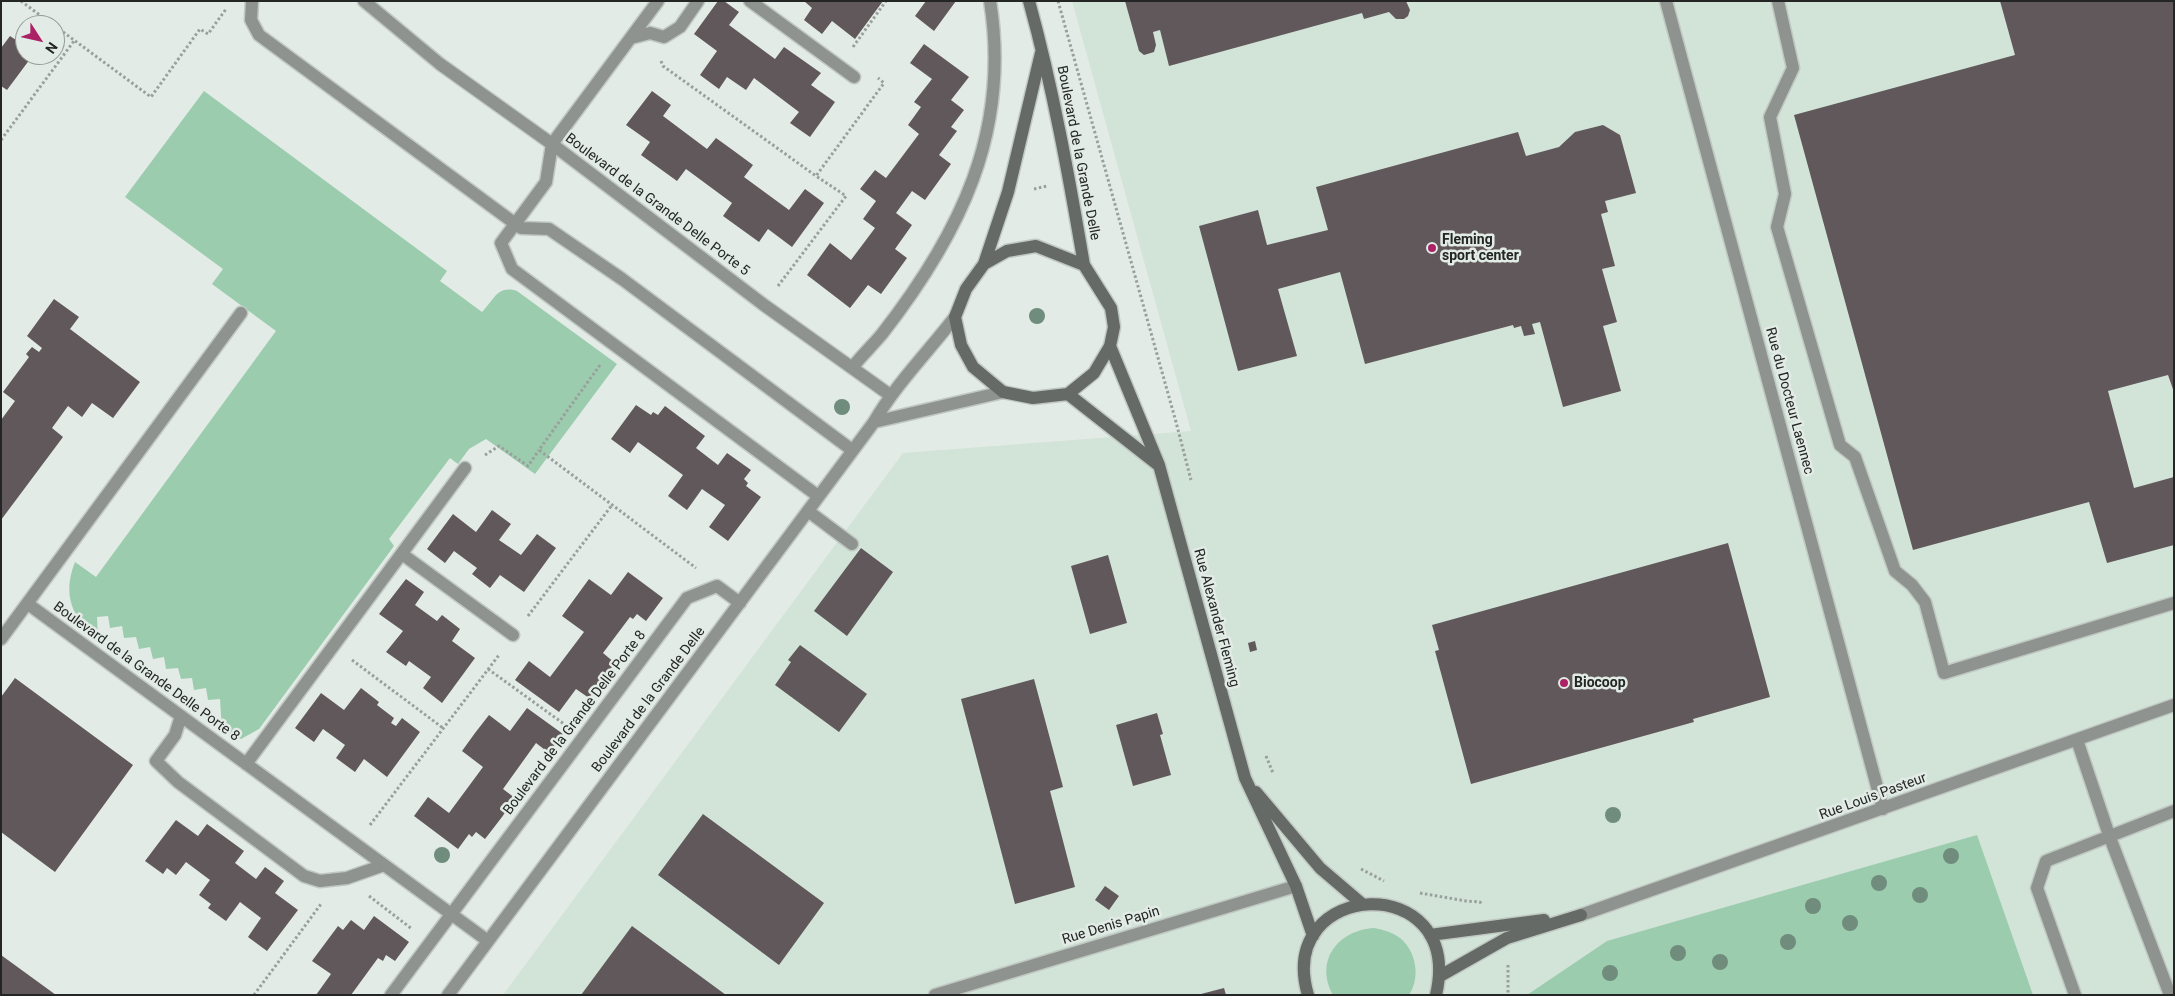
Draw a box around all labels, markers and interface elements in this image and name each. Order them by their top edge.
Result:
north arrow [15,15,65,65]
text: N [42,39,61,57]
street label: Boulevard de la Grande Delle [1053,64,1103,242]
street label: Boulevard de la Grande Delle Porte 5 [562,130,752,280]
place label: Fleming sport center [1442,232,1519,264]
marker: Fleming sport center [1426,242,1438,254]
street label: Rue du Docteur Laennec [1761,326,1817,476]
street label: Rue Alexander Fleming [1189,547,1243,689]
street label: Boulevard de la Grande Delle Porte 8 [50,599,242,745]
street label: Boulevard de la Grande Delle [589,624,709,776]
street label: Boulevard de la Grande Delle Porte 8 [500,628,650,818]
place label: Biocoop [1574,675,1626,691]
marker: Biocoop [1558,677,1570,689]
street label: Rue Louis Pasteur [1817,770,1929,824]
street label: Rue Denis Papin [1060,903,1162,949]

